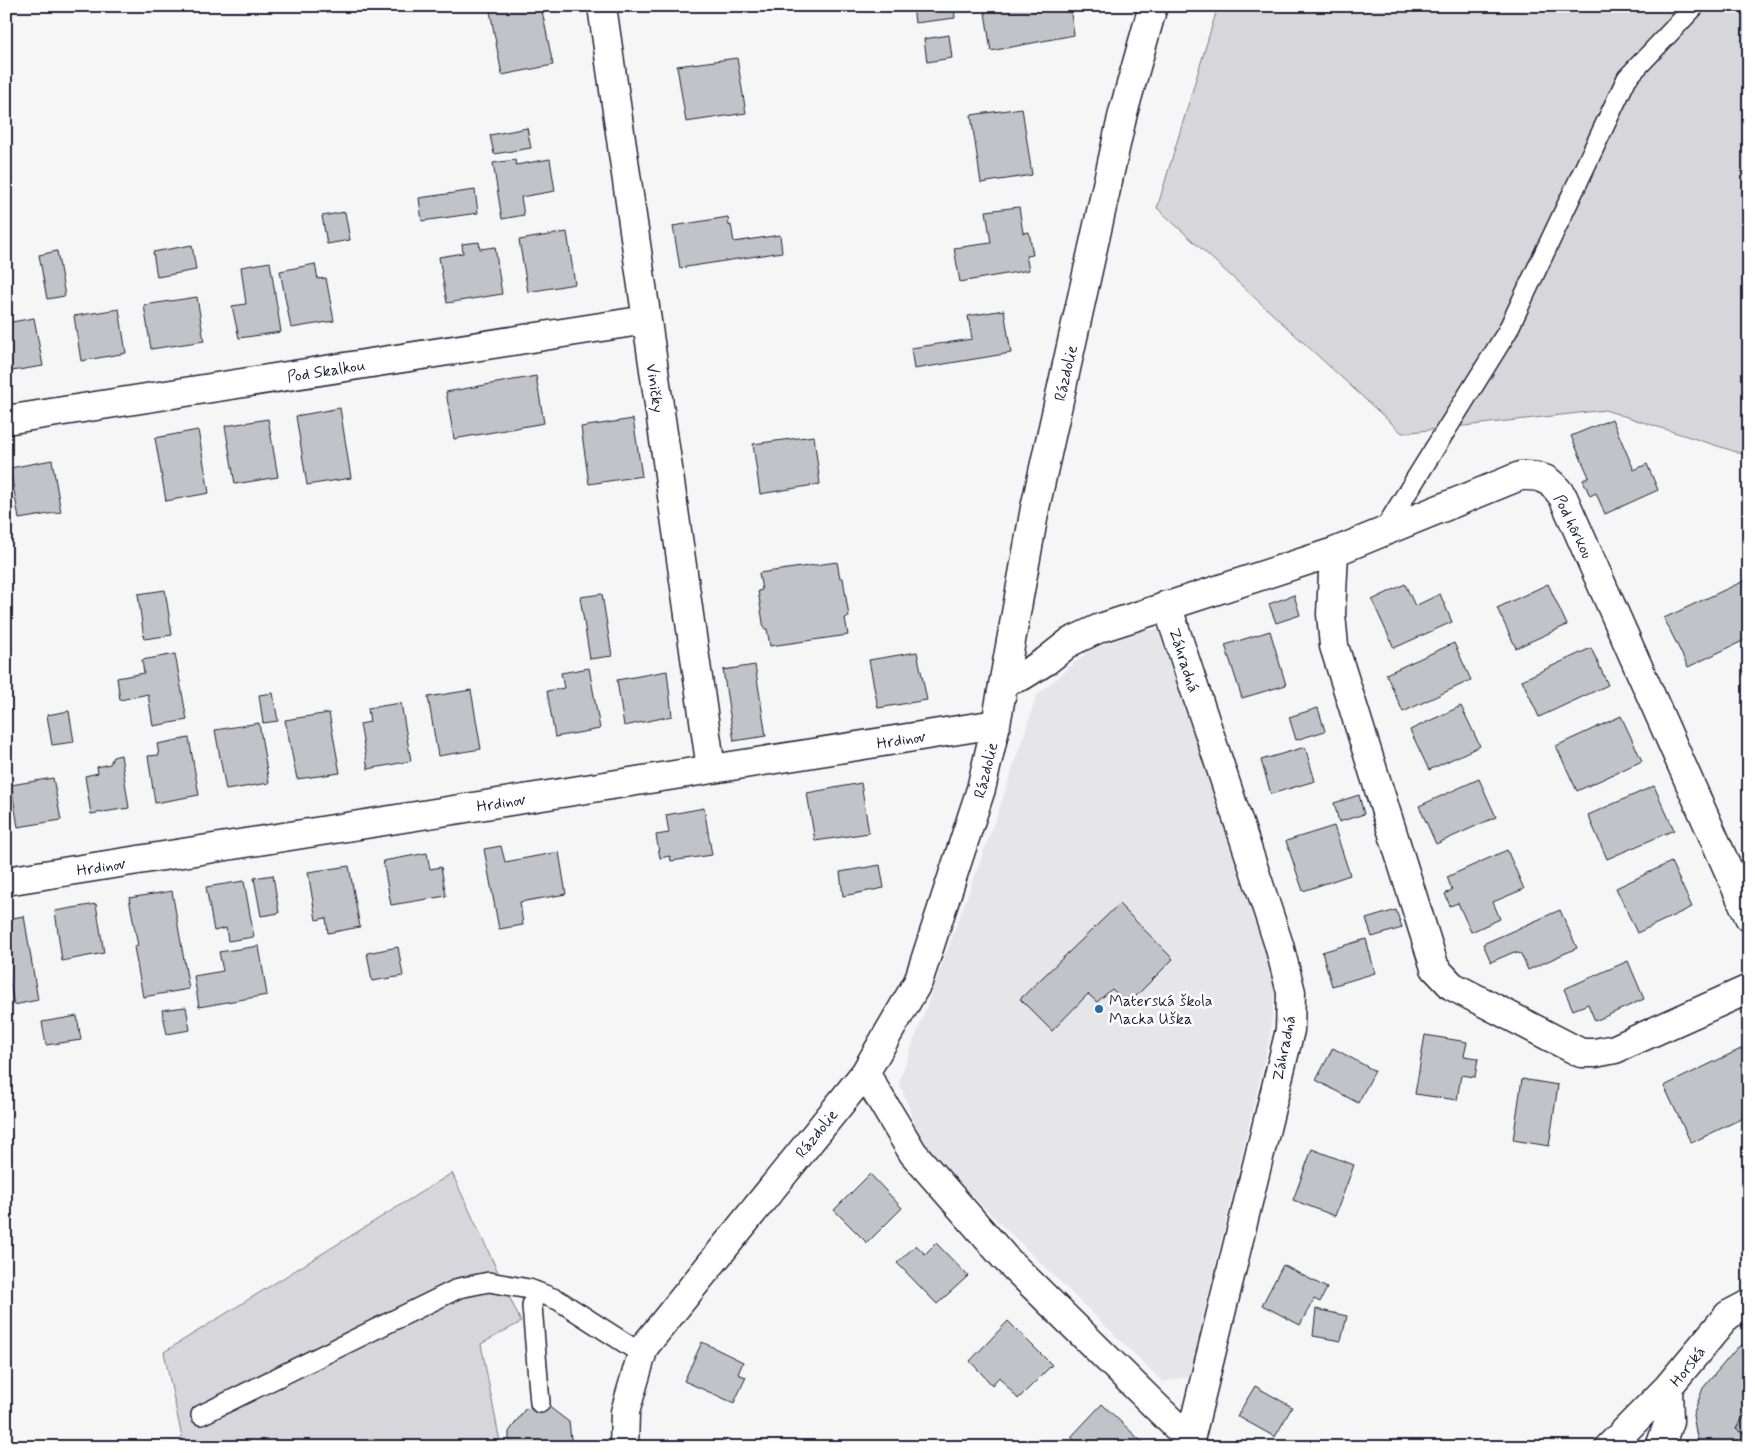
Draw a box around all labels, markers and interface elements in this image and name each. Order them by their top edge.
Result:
street label: Rázdolie [1050,343,1083,403]
street label: Pod Skalkou [286,355,367,388]
street label: Viničky [641,362,668,414]
street label: Pod hôrkou [1548,491,1597,562]
street label: Záhradná [1163,626,1204,695]
street label: Hrdinov [875,726,928,755]
street label: Rázdolie [969,740,1004,801]
street label: Hrdinov [475,789,528,818]
street label: Hrdinov [75,853,128,882]
place label: Materská škola Macka Uška [1109,991,1213,1030]
marker: Materská škola Macka Uška [1093,1003,1105,1015]
street label: Záhradná [1268,1014,1301,1083]
street label: Rázdolie [791,1105,843,1163]
street label: Horská [1666,1342,1711,1391]

